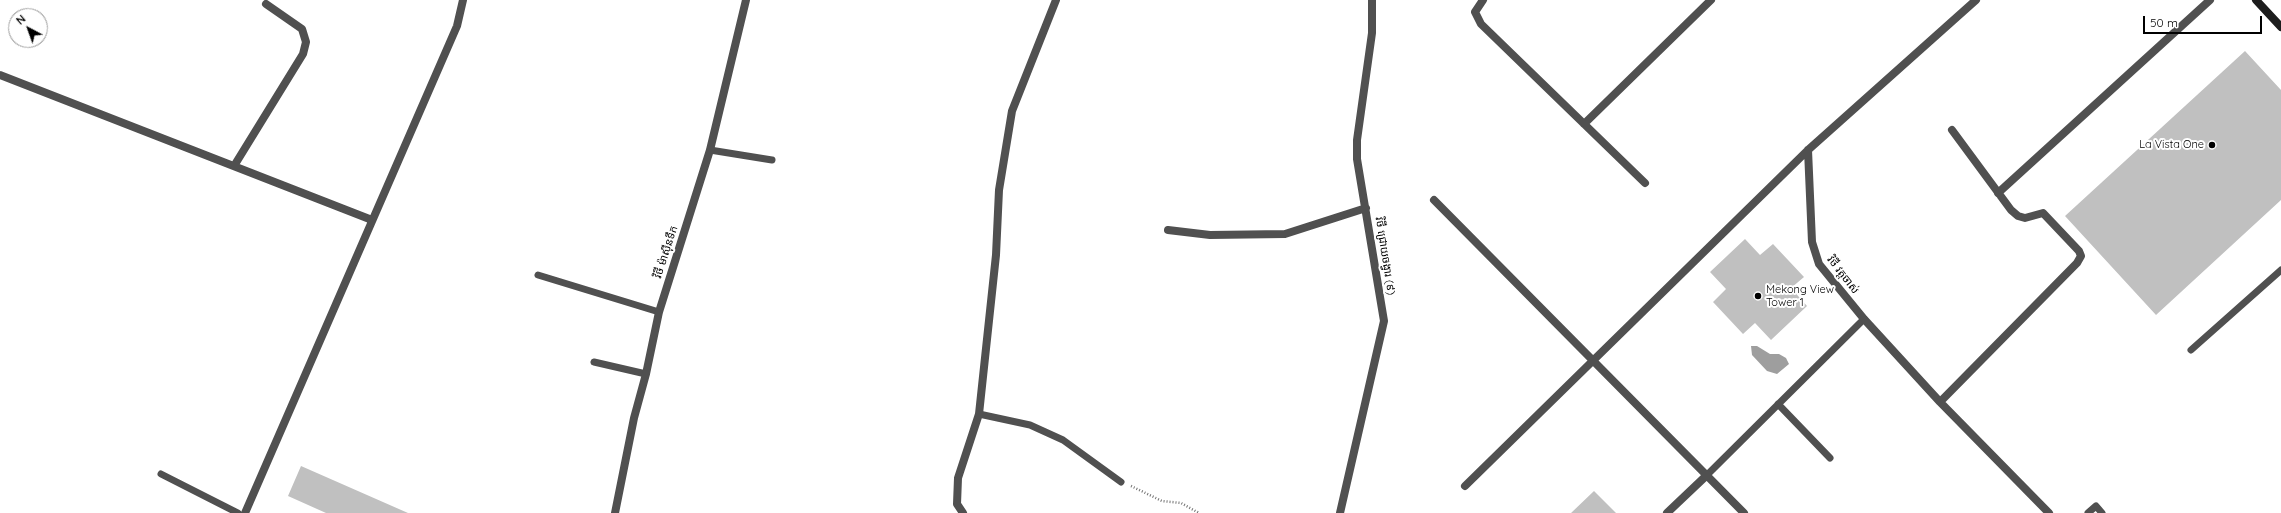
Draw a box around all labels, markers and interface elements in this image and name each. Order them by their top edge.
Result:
north arrow [8,8,48,48]
scale bar [2145,8,2264,34]
text: N [13,12,28,28]
text: 50 m [2150,15,2178,30]
place label: La Vista One [2139,138,2204,152]
marker: La Vista One [2207,140,2217,150]
street label: វិថី ជ្រោយចង្វារ (៩) [1372,216,1398,296]
street label: វិថី ម៉ាស៊ីនទឹក [651,224,681,280]
street label: វិថី វត្តចាស់ [1824,253,1862,297]
place label: Mekong View Tower 1 [1766,283,1834,309]
marker: Mekong View Tower 1 [1753,291,1763,301]

